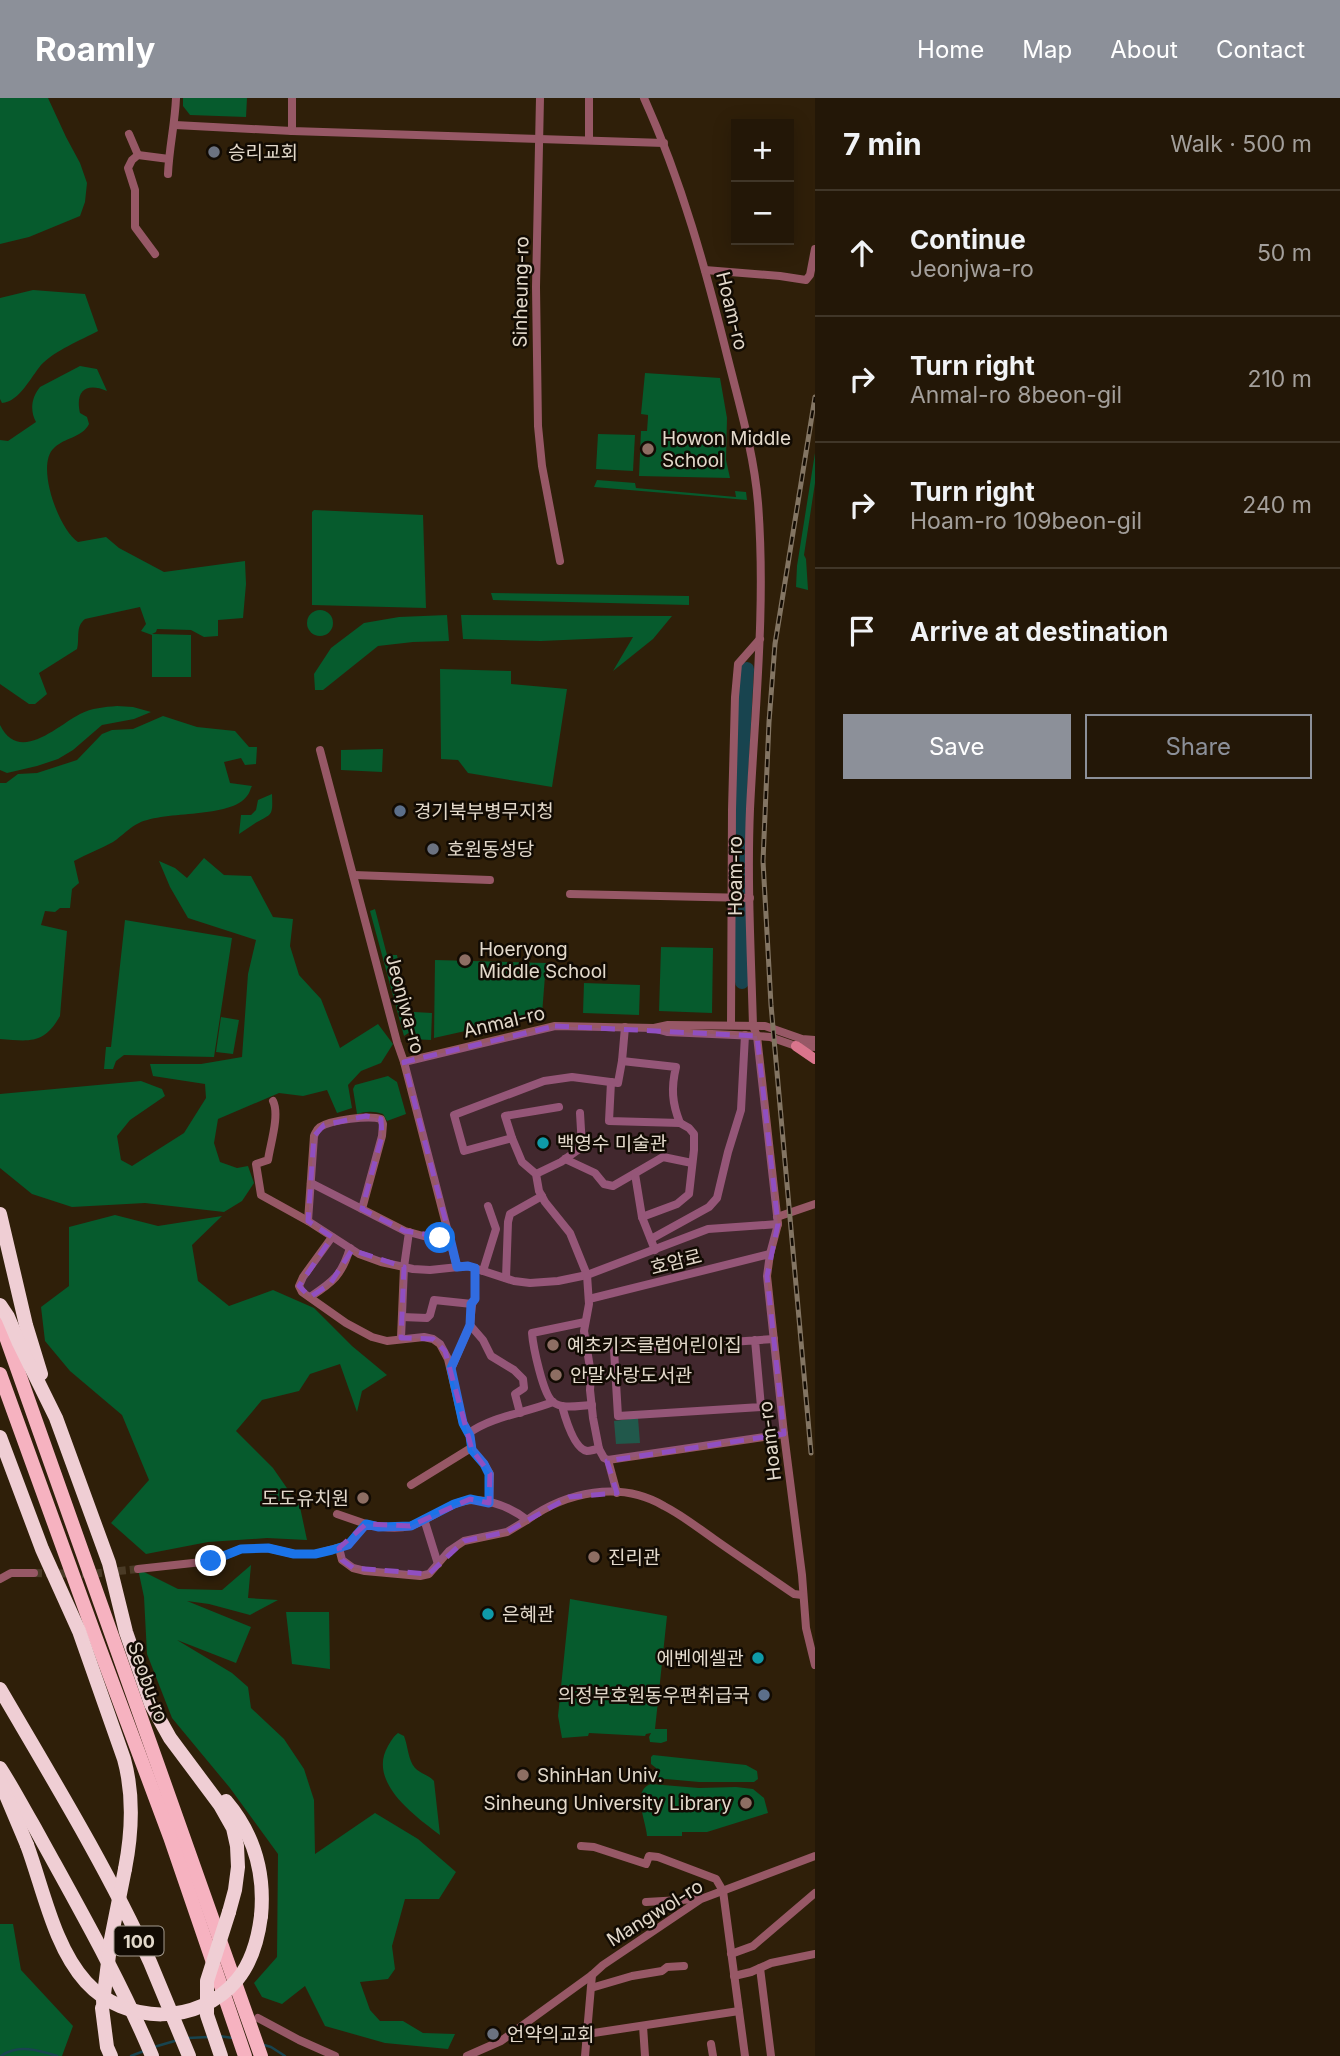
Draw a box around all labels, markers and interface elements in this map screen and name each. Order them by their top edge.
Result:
text: Roamly [35,29,155,69]
text: Home [917,35,984,64]
text: Map [1022,35,1072,64]
text: About [1110,35,1178,64]
text: Contact [1216,35,1305,64]
map controls [731,119,794,245]
button: + [731,119,794,182]
text: 7 min [843,126,922,162]
text: Walk · 500 m [1170,130,1312,158]
place label: 승리교회 [228,141,298,164]
marker: 승리교회 [206,144,222,160]
button: − [731,182,794,245]
text: Continue [910,224,1026,255]
icon: ahead [843,234,881,272]
street label: Sinheung-ro [509,236,533,348]
text: 50 m [1257,239,1312,267]
text: Jeonjwa-ro [910,255,1034,283]
street label: Hoam-ro [711,269,753,353]
text: Turn right [910,350,1035,381]
icon: right [843,360,881,398]
text: 210 m [1247,365,1312,393]
text: Anmal-ro 8beon-gil [910,381,1122,409]
place label: Howon Middle School [662,427,791,472]
marker: Howon Middle School [640,441,656,457]
text: Turn right [910,476,1035,507]
icon: right [843,486,881,524]
text: 240 m [1242,491,1312,519]
text: Hoam-ro 109beon-gil [910,507,1142,535]
icon: arrive [843,612,881,650]
text: Arrive at destination [910,616,1169,647]
button: Save [843,714,1071,779]
button: Share [1085,714,1312,779]
place label: 경기북부병무지청 [414,800,554,823]
marker: 경기북부병무지청 [392,803,408,819]
street label: Hoam-ro [724,836,747,916]
place label: 호원동성당 [447,838,534,861]
marker: 호원동성당 [425,841,441,857]
place label: Hoeryong Middle School [479,938,607,983]
street label: Jeonjwa-ro [381,952,429,1056]
marker: Hoeryong Middle School [457,952,473,968]
street label: Anmal-ro [461,1001,547,1043]
place label: 백영수 미술관 [557,1132,667,1155]
marker: 백영수 미술관 [535,1135,551,1151]
route start [424,1222,455,1253]
street label: 호암로 [648,1244,704,1280]
place label: 예초키즈클럽어린이집 [567,1334,742,1357]
marker: 예초키즈클럽어린이집 [545,1337,561,1353]
place label: 안말사랑도서관 [570,1364,692,1387]
marker: 안말사랑도서관 [548,1367,564,1383]
street label: Hoam-ro [754,1400,786,1482]
place label: 도도유치원 [262,1487,349,1510]
marker: 도도유치원 [355,1490,371,1506]
route end [195,1545,226,1576]
place label: 진리관 [608,1546,660,1569]
marker: 진리관 [586,1549,602,1565]
place label: 은혜관 [502,1603,554,1626]
marker: 은혜관 [480,1606,496,1622]
street label: Seobu-ro [123,1639,173,1725]
place label: 에벤에셀관 [657,1647,744,1670]
marker: 에벤에셀관 [750,1650,766,1666]
place label: 의정부호원동우편취급국 [558,1684,750,1707]
marker: 의정부호원동우편취급국 [756,1687,772,1703]
place label: ShinHan Univ. [537,1764,663,1787]
marker: ShinHan Univ. [515,1767,531,1783]
place label: Sinheung University Library [484,1792,732,1815]
marker: Sinheung University Library [738,1795,754,1811]
street label: Mangwol-ro [603,1874,707,1952]
road number: 100 [114,1926,164,1955]
place label: 언약의교회 [507,2023,594,2046]
marker: 언약의교회 [485,2026,501,2042]

